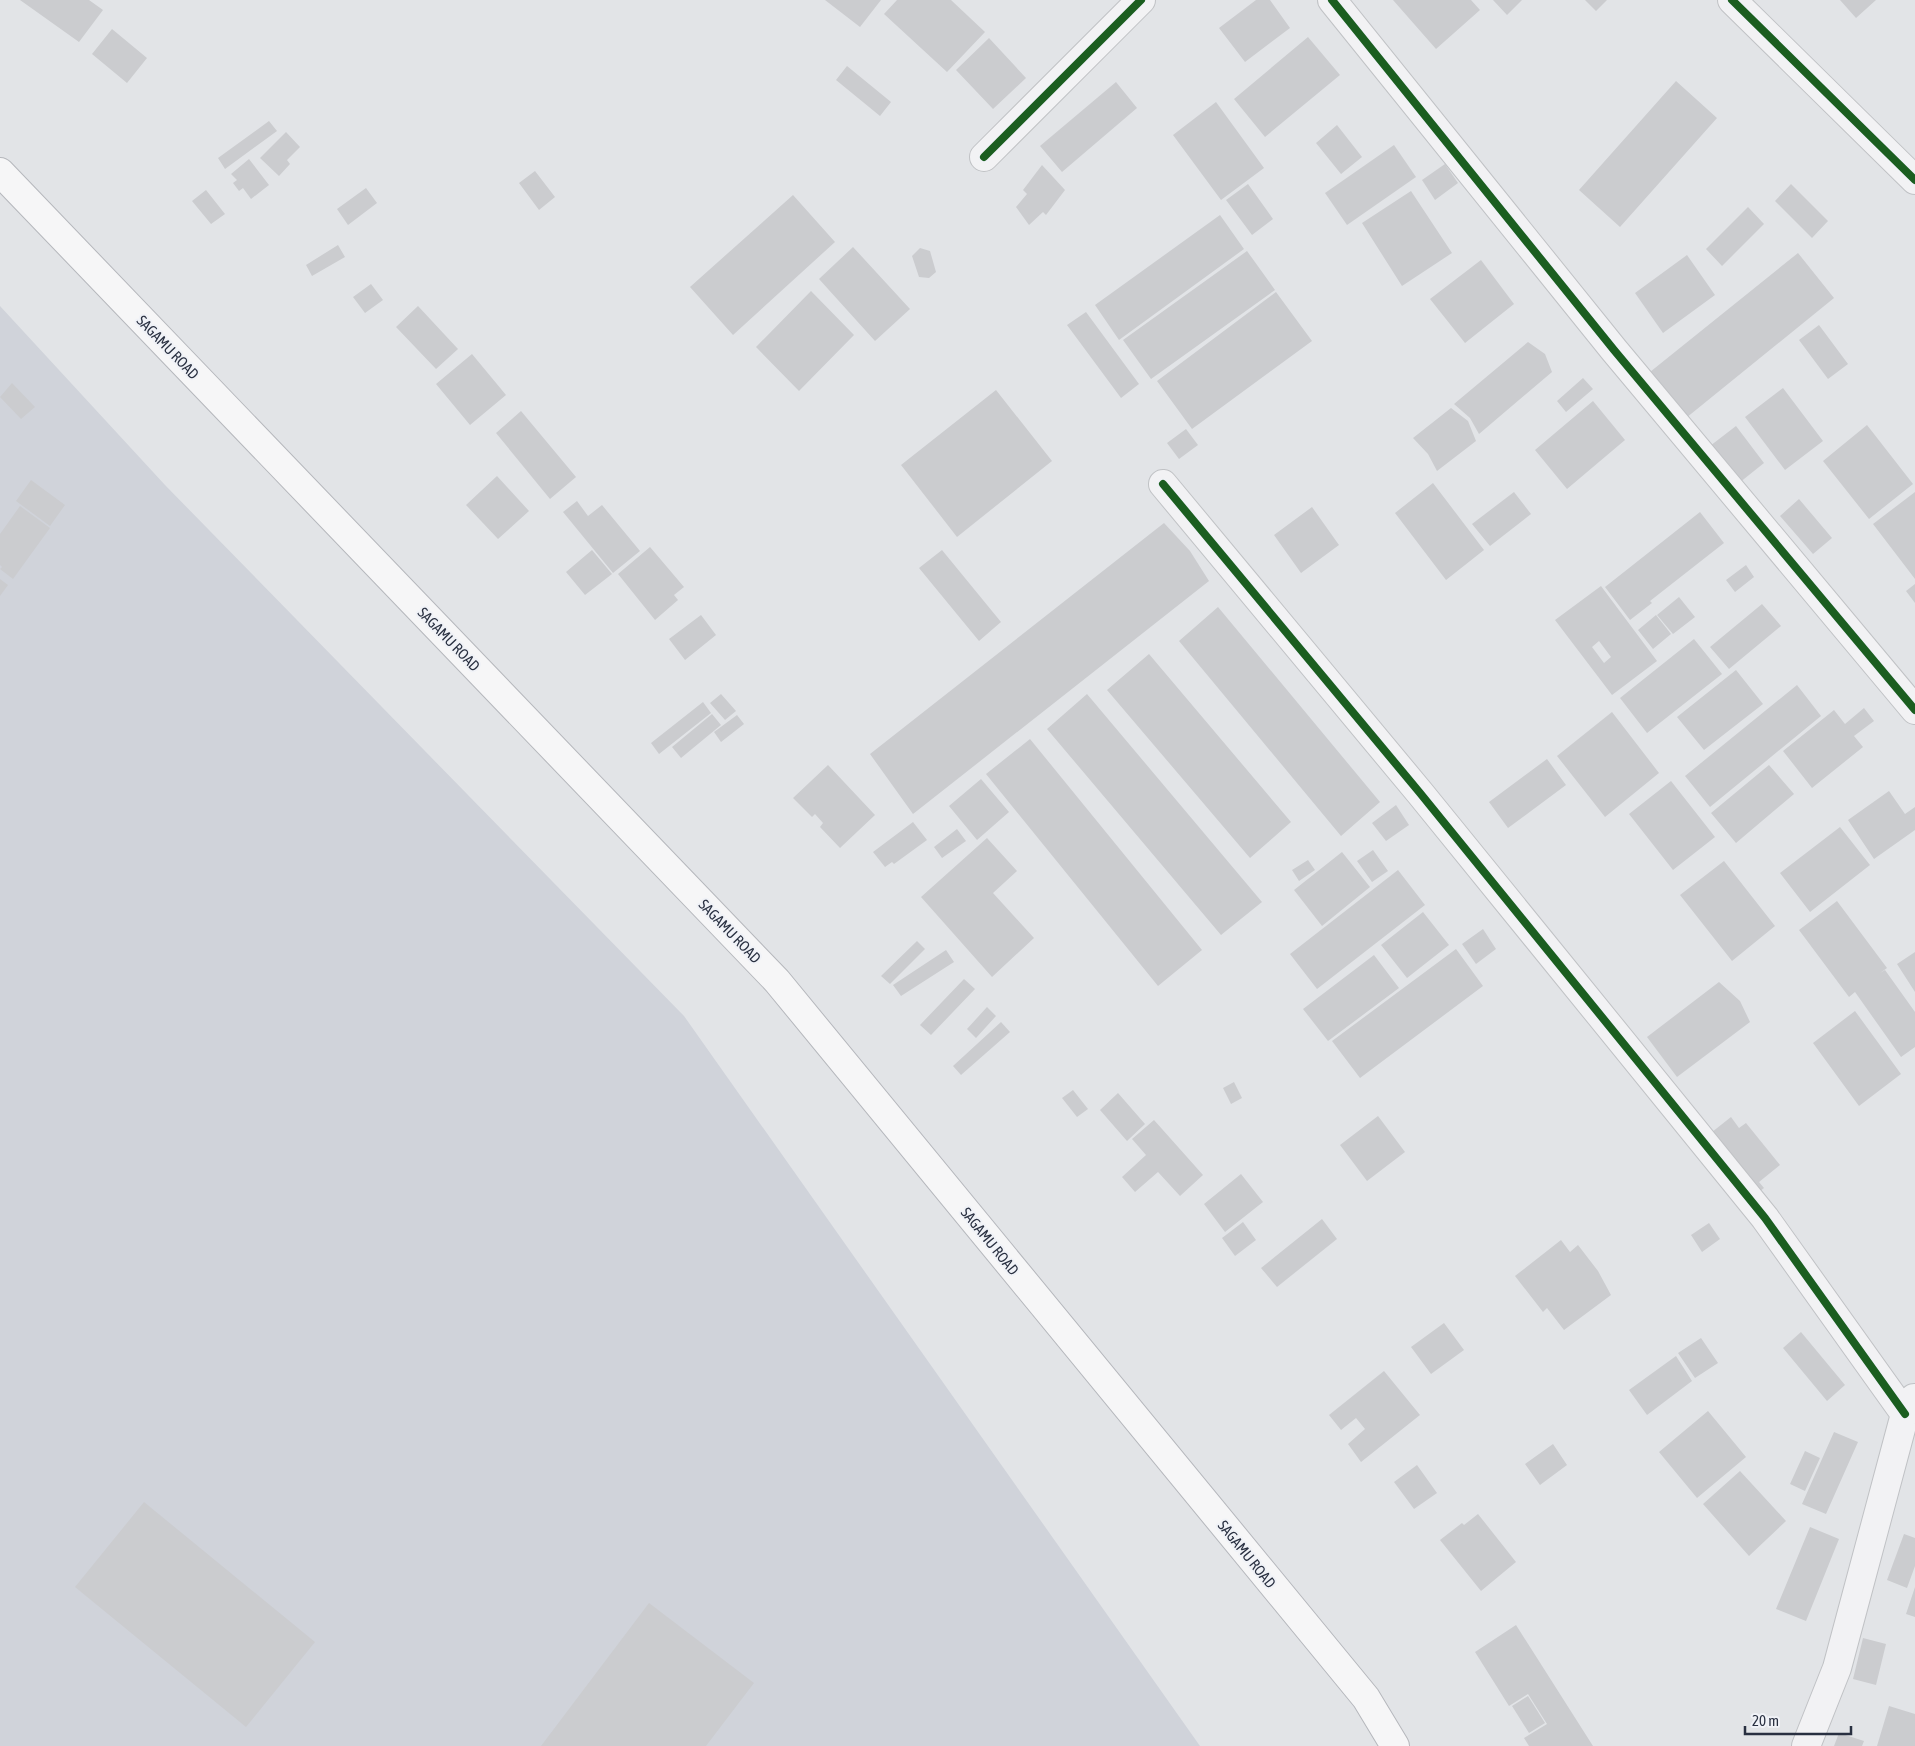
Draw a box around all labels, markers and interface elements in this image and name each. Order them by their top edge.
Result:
street label: SAGAMU ROAD [133,312,203,382]
street label: SAGAMU ROAD [414,604,484,674]
street label: SAGAMU ROAD [695,896,765,966]
street label: SAGAMU ROAD [958,1204,1022,1278]
street label: SAGAMU ROAD [1215,1517,1279,1591]
scale bar [1745,1704,1851,1736]
text: 20 m [1752,1712,1779,1729]

